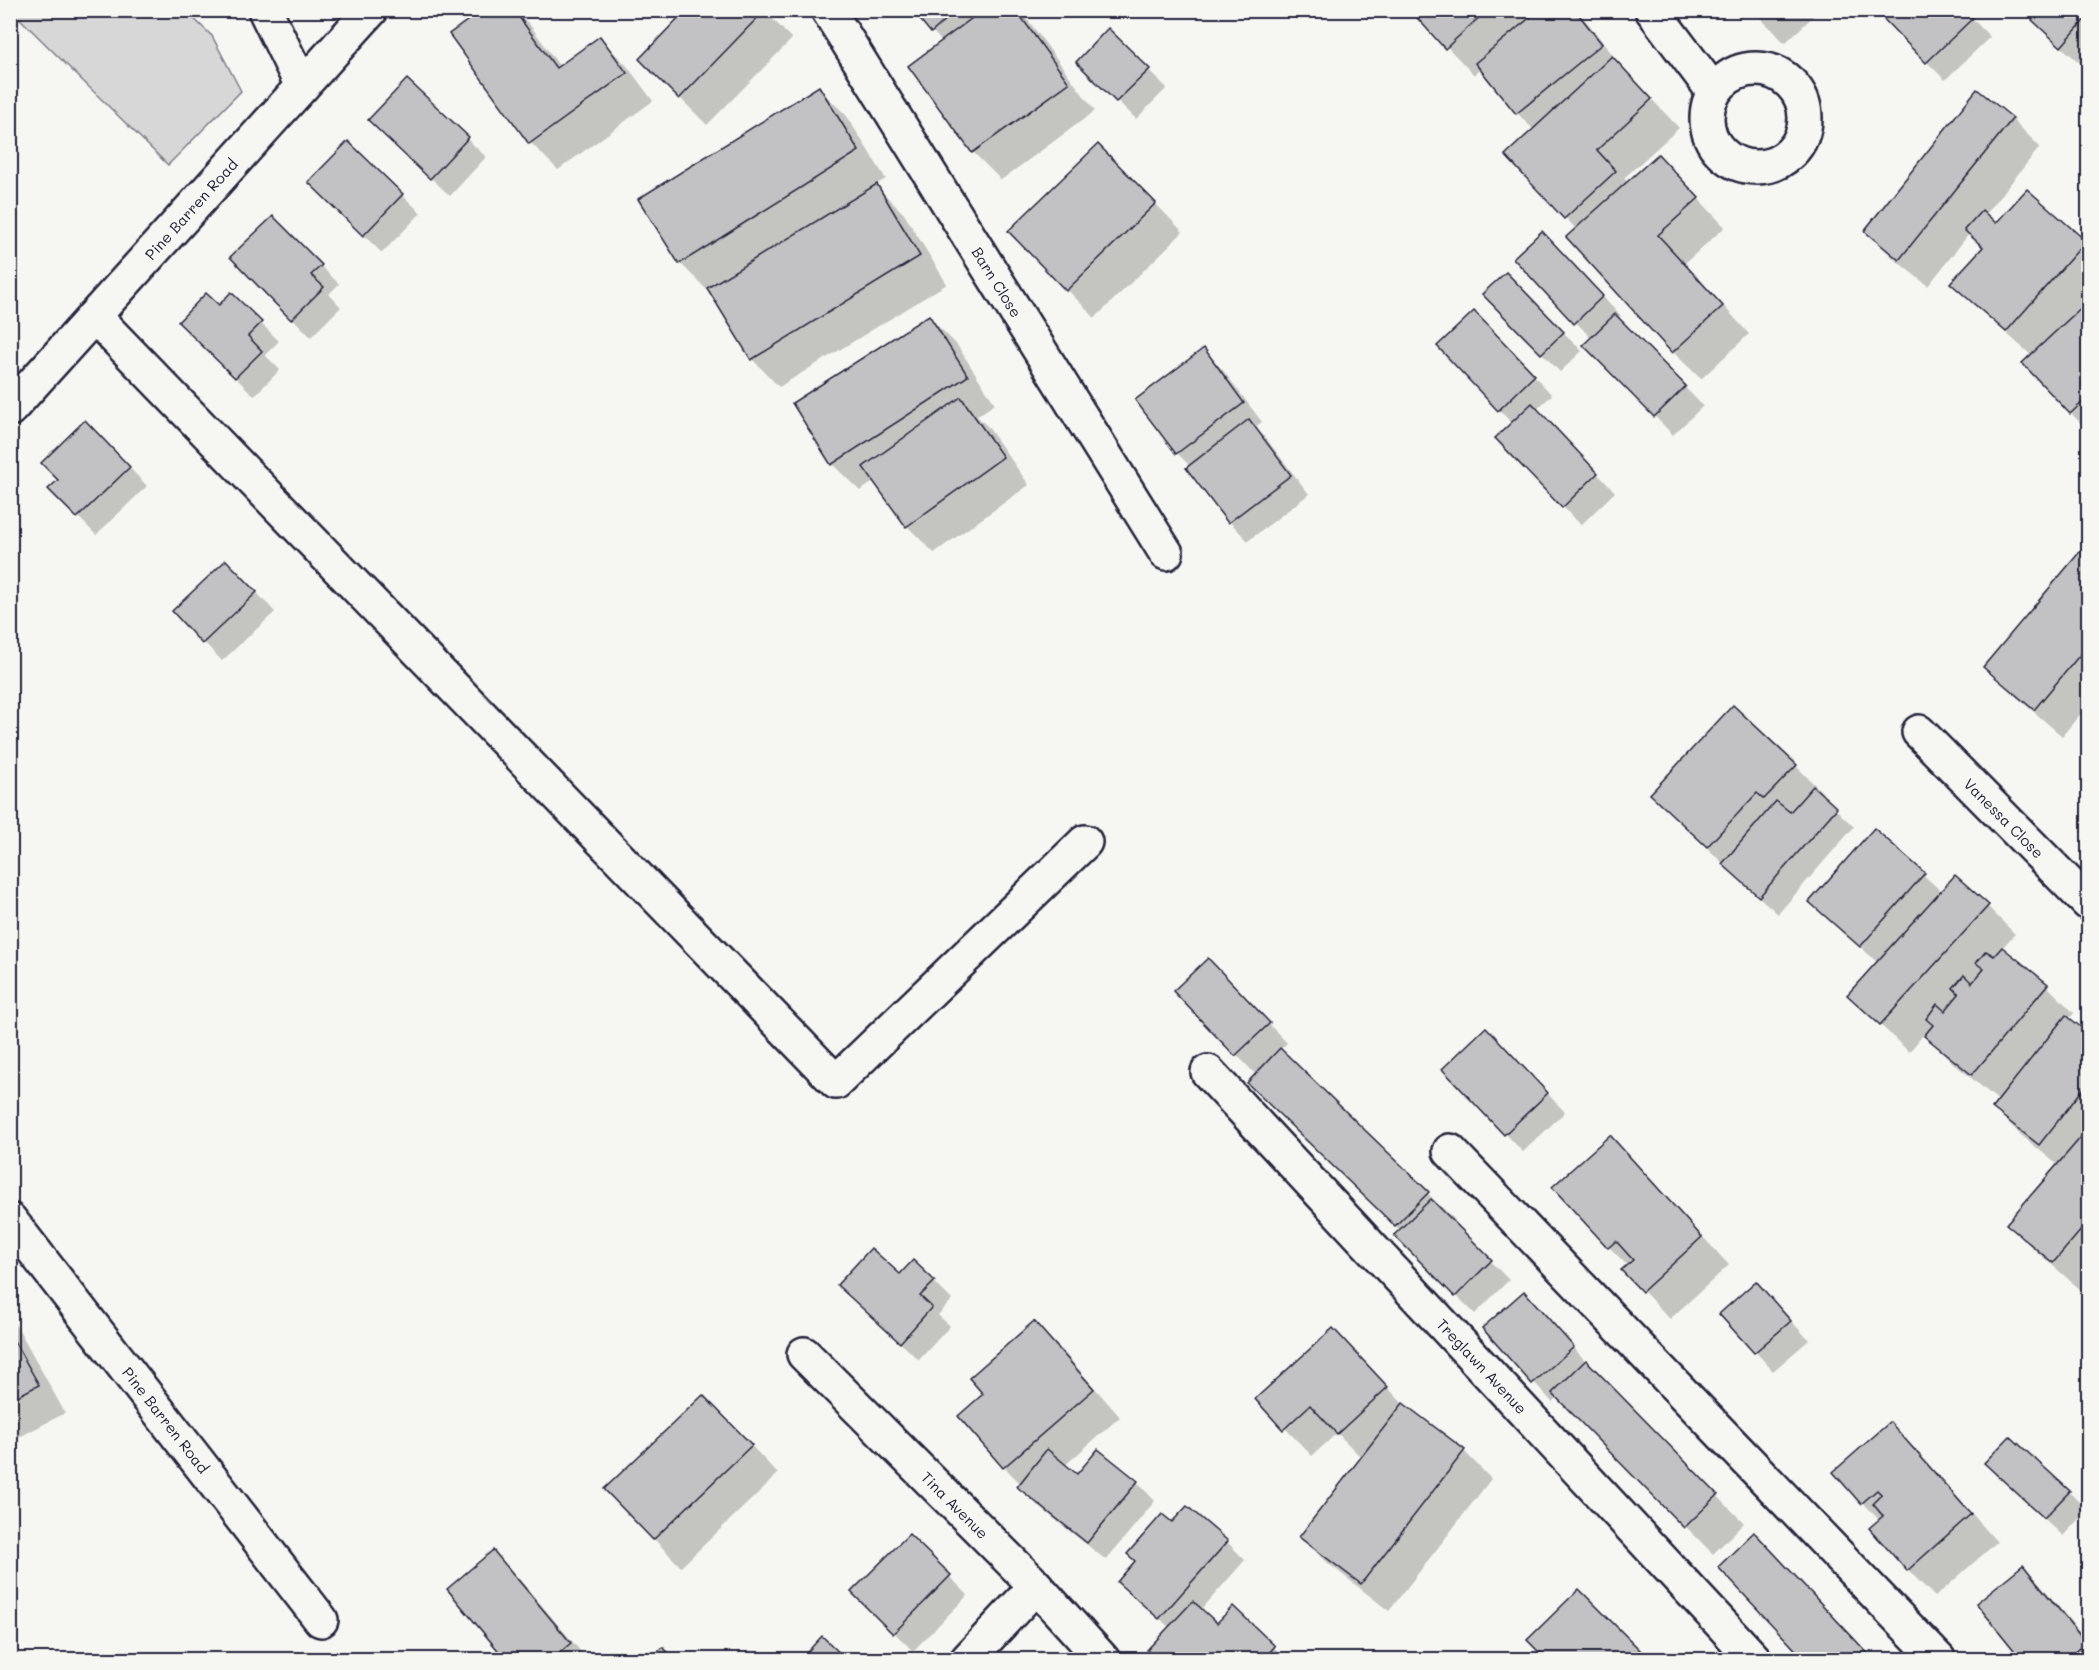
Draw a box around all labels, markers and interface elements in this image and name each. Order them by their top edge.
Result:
street label: Pine Barren Road [140,154,242,264]
street label: Barn Close [968,243,1026,321]
street label: Vanessa Close [1960,774,2048,862]
street label: Treglawn Avenue [1433,1314,1531,1418]
street label: Pine Barren Road [118,1363,214,1477]
street label: Tina Avenue [917,1467,993,1543]

